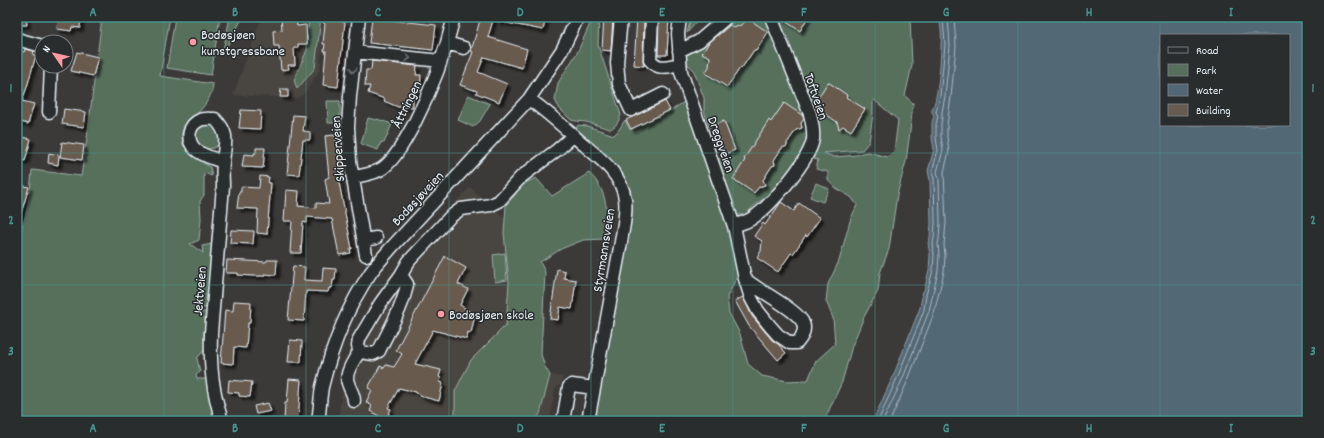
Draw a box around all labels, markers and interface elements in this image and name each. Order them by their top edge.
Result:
text: A [89,4,97,23]
text: B [232,4,238,23]
text: C [375,4,382,23]
text: D [517,4,524,23]
text: E [659,4,666,23]
text: F [801,4,807,23]
text: G [943,4,950,23]
text: H [1086,4,1093,23]
text: I [1229,4,1234,23]
place label: Bodøsjøen kunstgressbane [201,26,285,62]
north arrow [34,34,74,74]
legend [1160,34,1290,126]
marker: Bodøsjøen kunstgressbane [188,37,198,47]
text: N [39,42,56,56]
text: Road [1196,43,1218,60]
one-way arrow [405,53,411,62]
text: Park [1196,63,1217,80]
one-way arrow [349,67,358,73]
street label: Toftveien [798,71,832,123]
street label: Åttringen [388,78,428,132]
text: 1 [10,80,13,99]
text: 1 [1312,80,1315,99]
text: Water [1196,83,1223,100]
text: Building [1196,103,1231,120]
street label: Dreggveien [701,114,739,175]
street label: Skipperveien [327,115,351,182]
street label: Bodøsjøveien [388,167,449,231]
street label: Styrmannsveien [588,207,621,294]
text: 2 [8,212,14,231]
text: 2 [1310,212,1316,231]
street label: Jektveien [189,266,213,317]
place label: Bodøsjøen skole [449,306,534,326]
marker: Bodøsjøen skole [436,309,446,319]
text: 3 [8,343,14,362]
text: 3 [1310,343,1316,362]
text: A [89,420,97,438]
text: B [232,420,238,438]
text: C [375,420,382,438]
text: D [517,420,524,438]
text: E [659,420,666,438]
text: F [801,420,807,438]
text: G [943,420,950,438]
text: H [1086,420,1093,438]
text: I [1229,420,1234,438]

